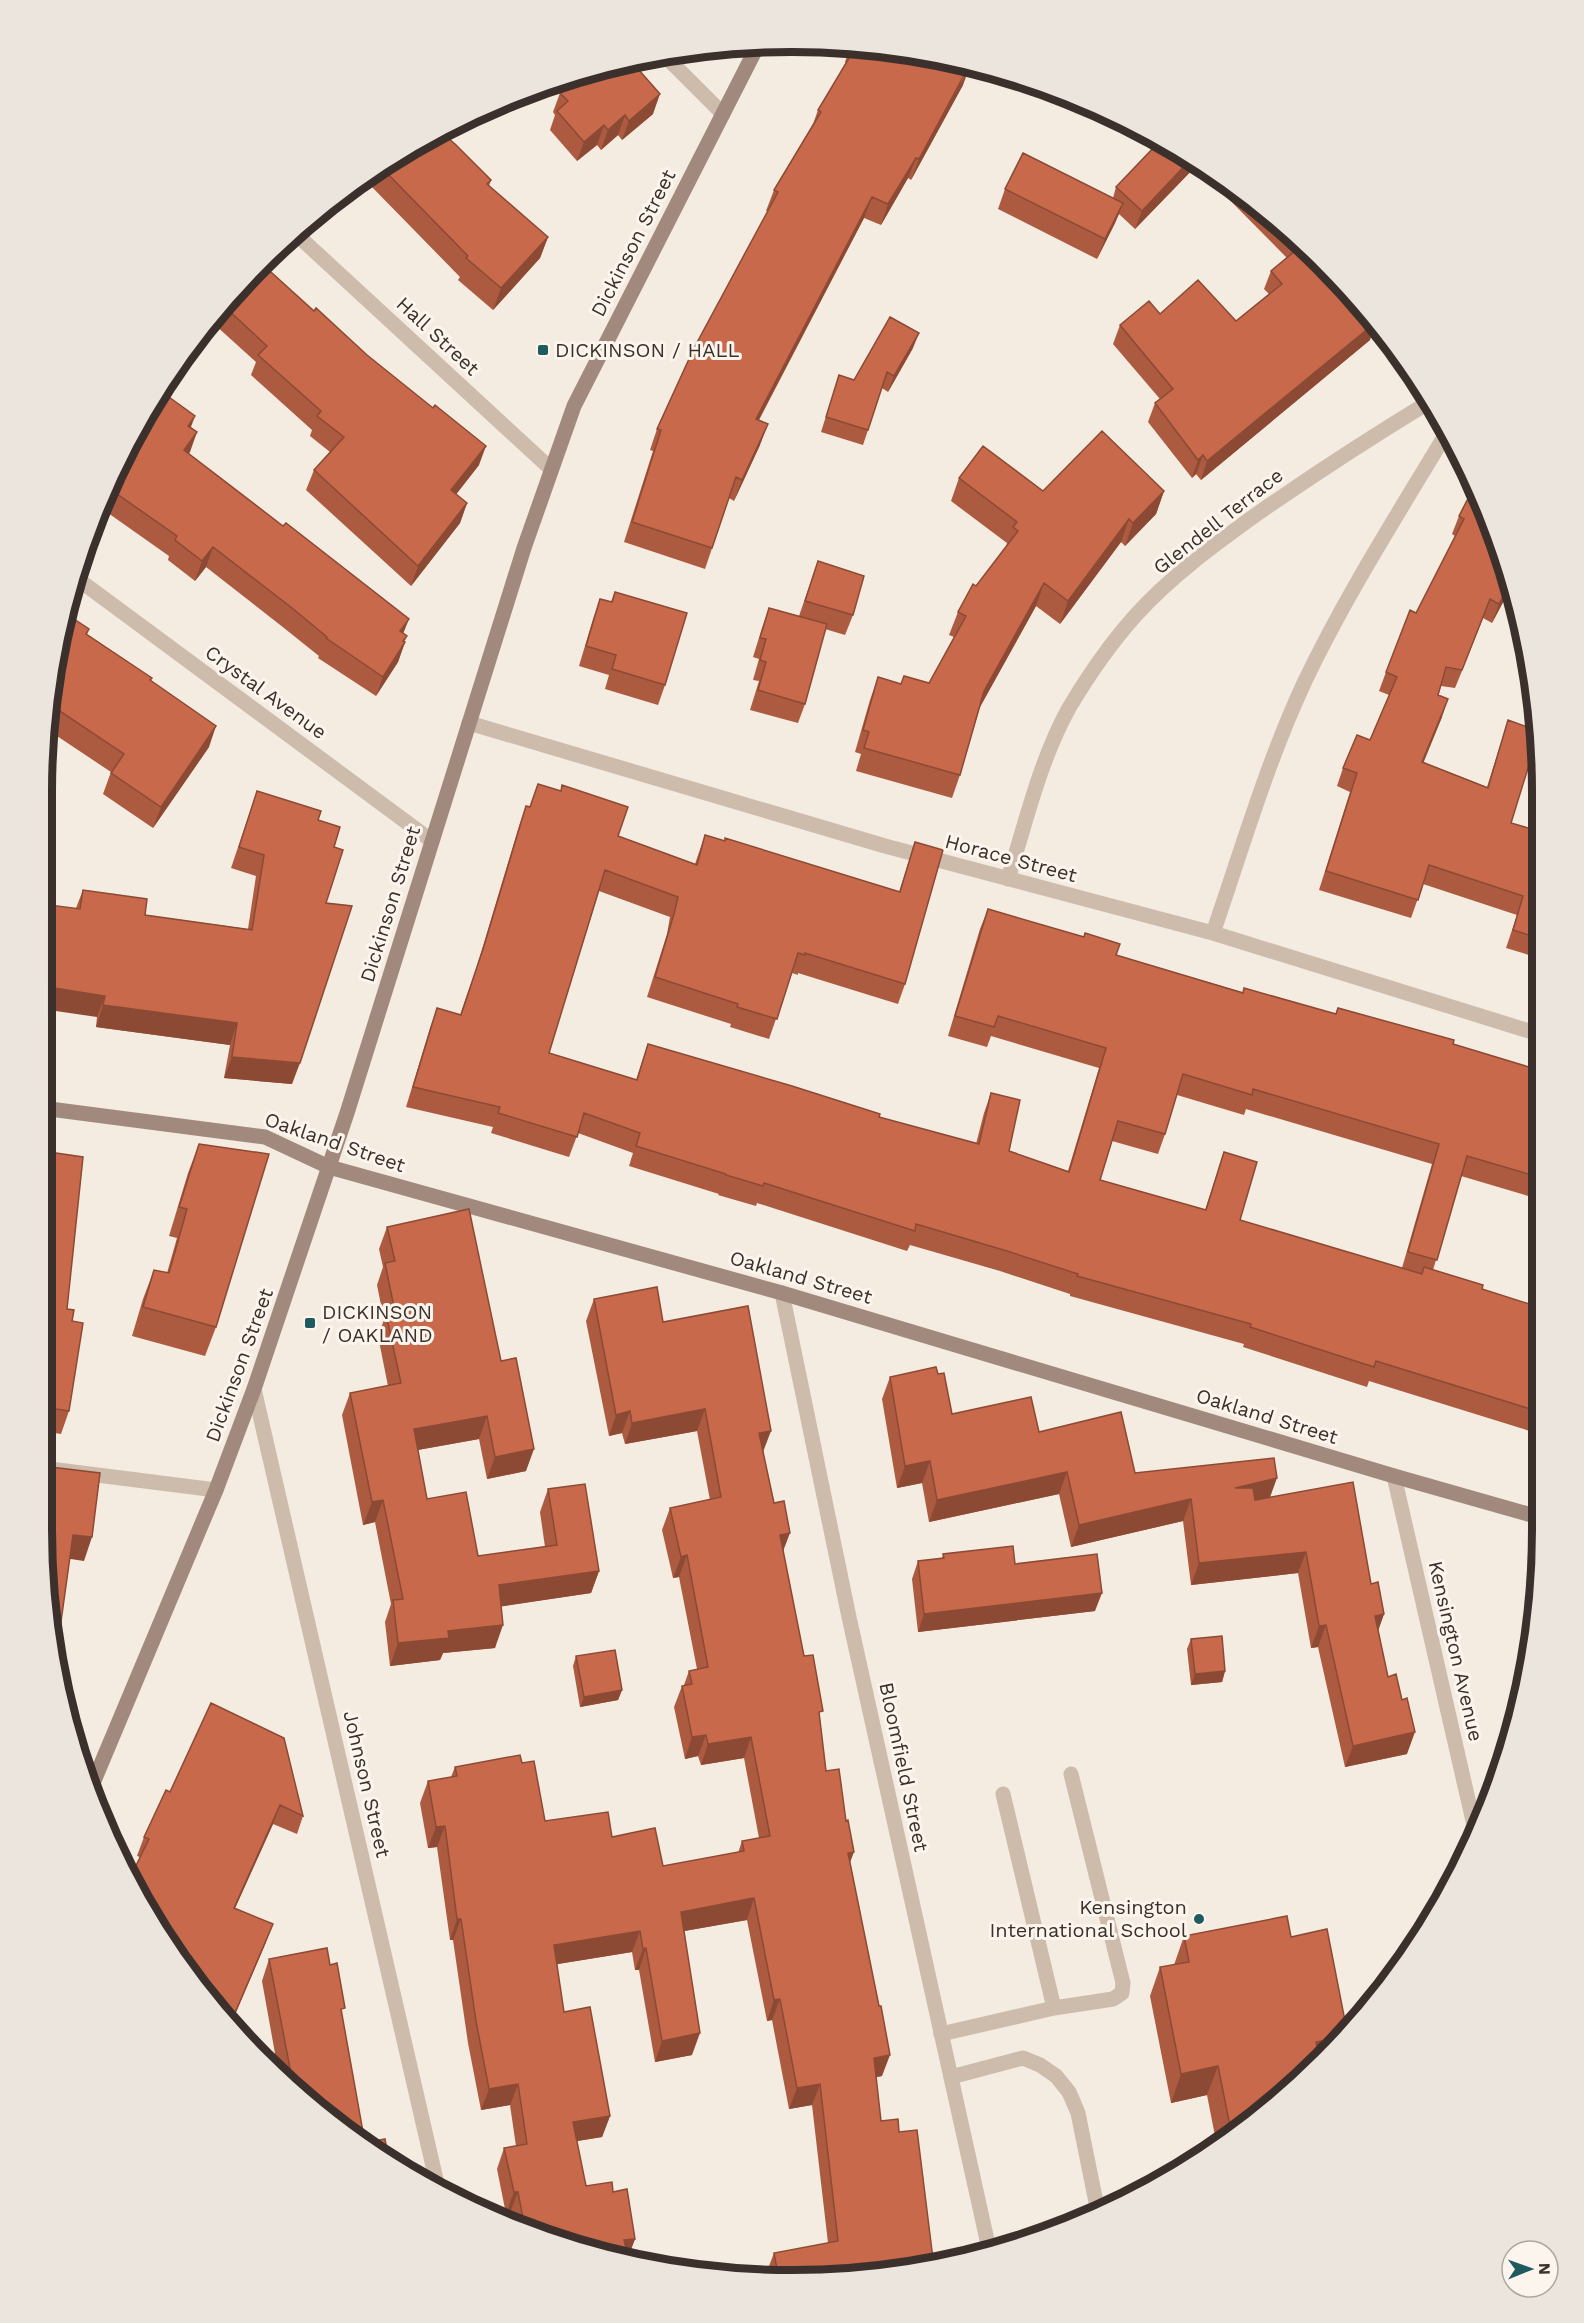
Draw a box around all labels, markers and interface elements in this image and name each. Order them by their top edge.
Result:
street label: Dickinson Street [586,165,681,321]
street label: Hall Street [392,292,485,381]
place label: DICKINSON / HALL [555,338,739,362]
marker: DICKINSON / HALL [536,343,550,357]
street label: Glendell Terrace [1148,463,1288,579]
street label: Crystal Avenue [201,640,331,744]
street label: Dickinson Street [355,823,425,985]
street label: Horace Street [942,829,1080,887]
street label: Oakland Street [262,1107,409,1177]
street label: Oakland Street [727,1245,876,1309]
street label: Dickinson Street [200,1284,278,1445]
place label: DICKINSON / OAKLAND [322,1300,433,1347]
marker: DICKINSON / OAKLAND [303,1316,317,1330]
street label: Oakland Street [1193,1383,1341,1449]
street label: Kensington Avenue [1424,1558,1488,1744]
street label: Bloomfield Street [874,1680,934,1854]
street label: Johnson Street [338,1708,396,1860]
place label: Kensington International School [989,1895,1187,1942]
marker: Kensington International School [1192,1912,1206,1926]
north arrow [1500,2239,1560,2299]
text: N [1535,2263,1554,2275]

